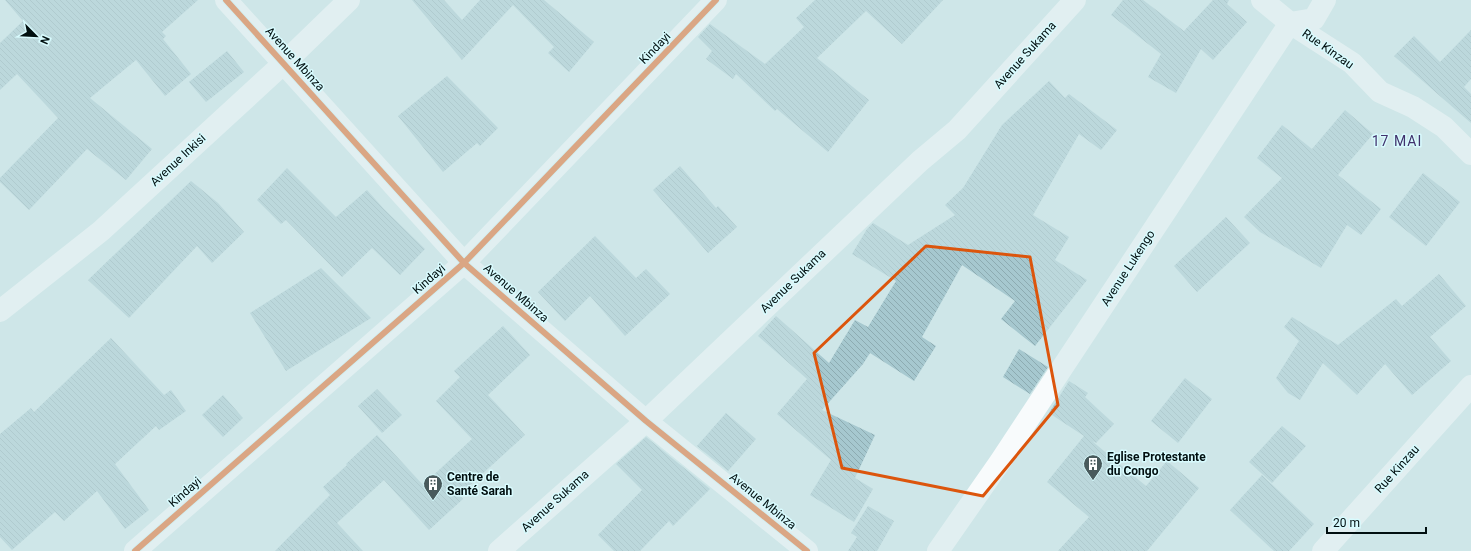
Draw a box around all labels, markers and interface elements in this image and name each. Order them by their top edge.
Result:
north arrow [16,16,56,56]
street label: Avenue Sukama [991,19,1059,91]
street label: Avenue Mbinza [263,24,327,94]
street label: Rue Kinzau [1300,26,1356,72]
street label: Kindayi [636,29,674,67]
text: N [37,34,52,46]
street label: Avenue Inkisi [148,131,209,189]
district label: 17 MAI [1372,133,1422,149]
street label: Avenue Lukengo [1098,227,1158,309]
street label: Avenue Sukama [757,246,829,316]
street label: Kindayi [410,261,448,297]
street label: Avenue Mbinza [481,261,551,325]
street label: Rue Kinzau [1372,442,1422,496]
place label: Eglise Protestante du Congo [1107,450,1206,478]
building icon: Eglise Protestante du Congo [1082,453,1104,481]
street label: Avenue Sukama [519,467,591,535]
place label: Centre de Santé Sarah [447,470,512,498]
street label: Avenue Mbinza [727,470,799,532]
building icon: Centre de Santé Sarah [422,473,444,501]
street label: Kindayi [166,474,204,510]
scale bar [1327,509,1426,535]
text: 20 m [1333,516,1360,530]

